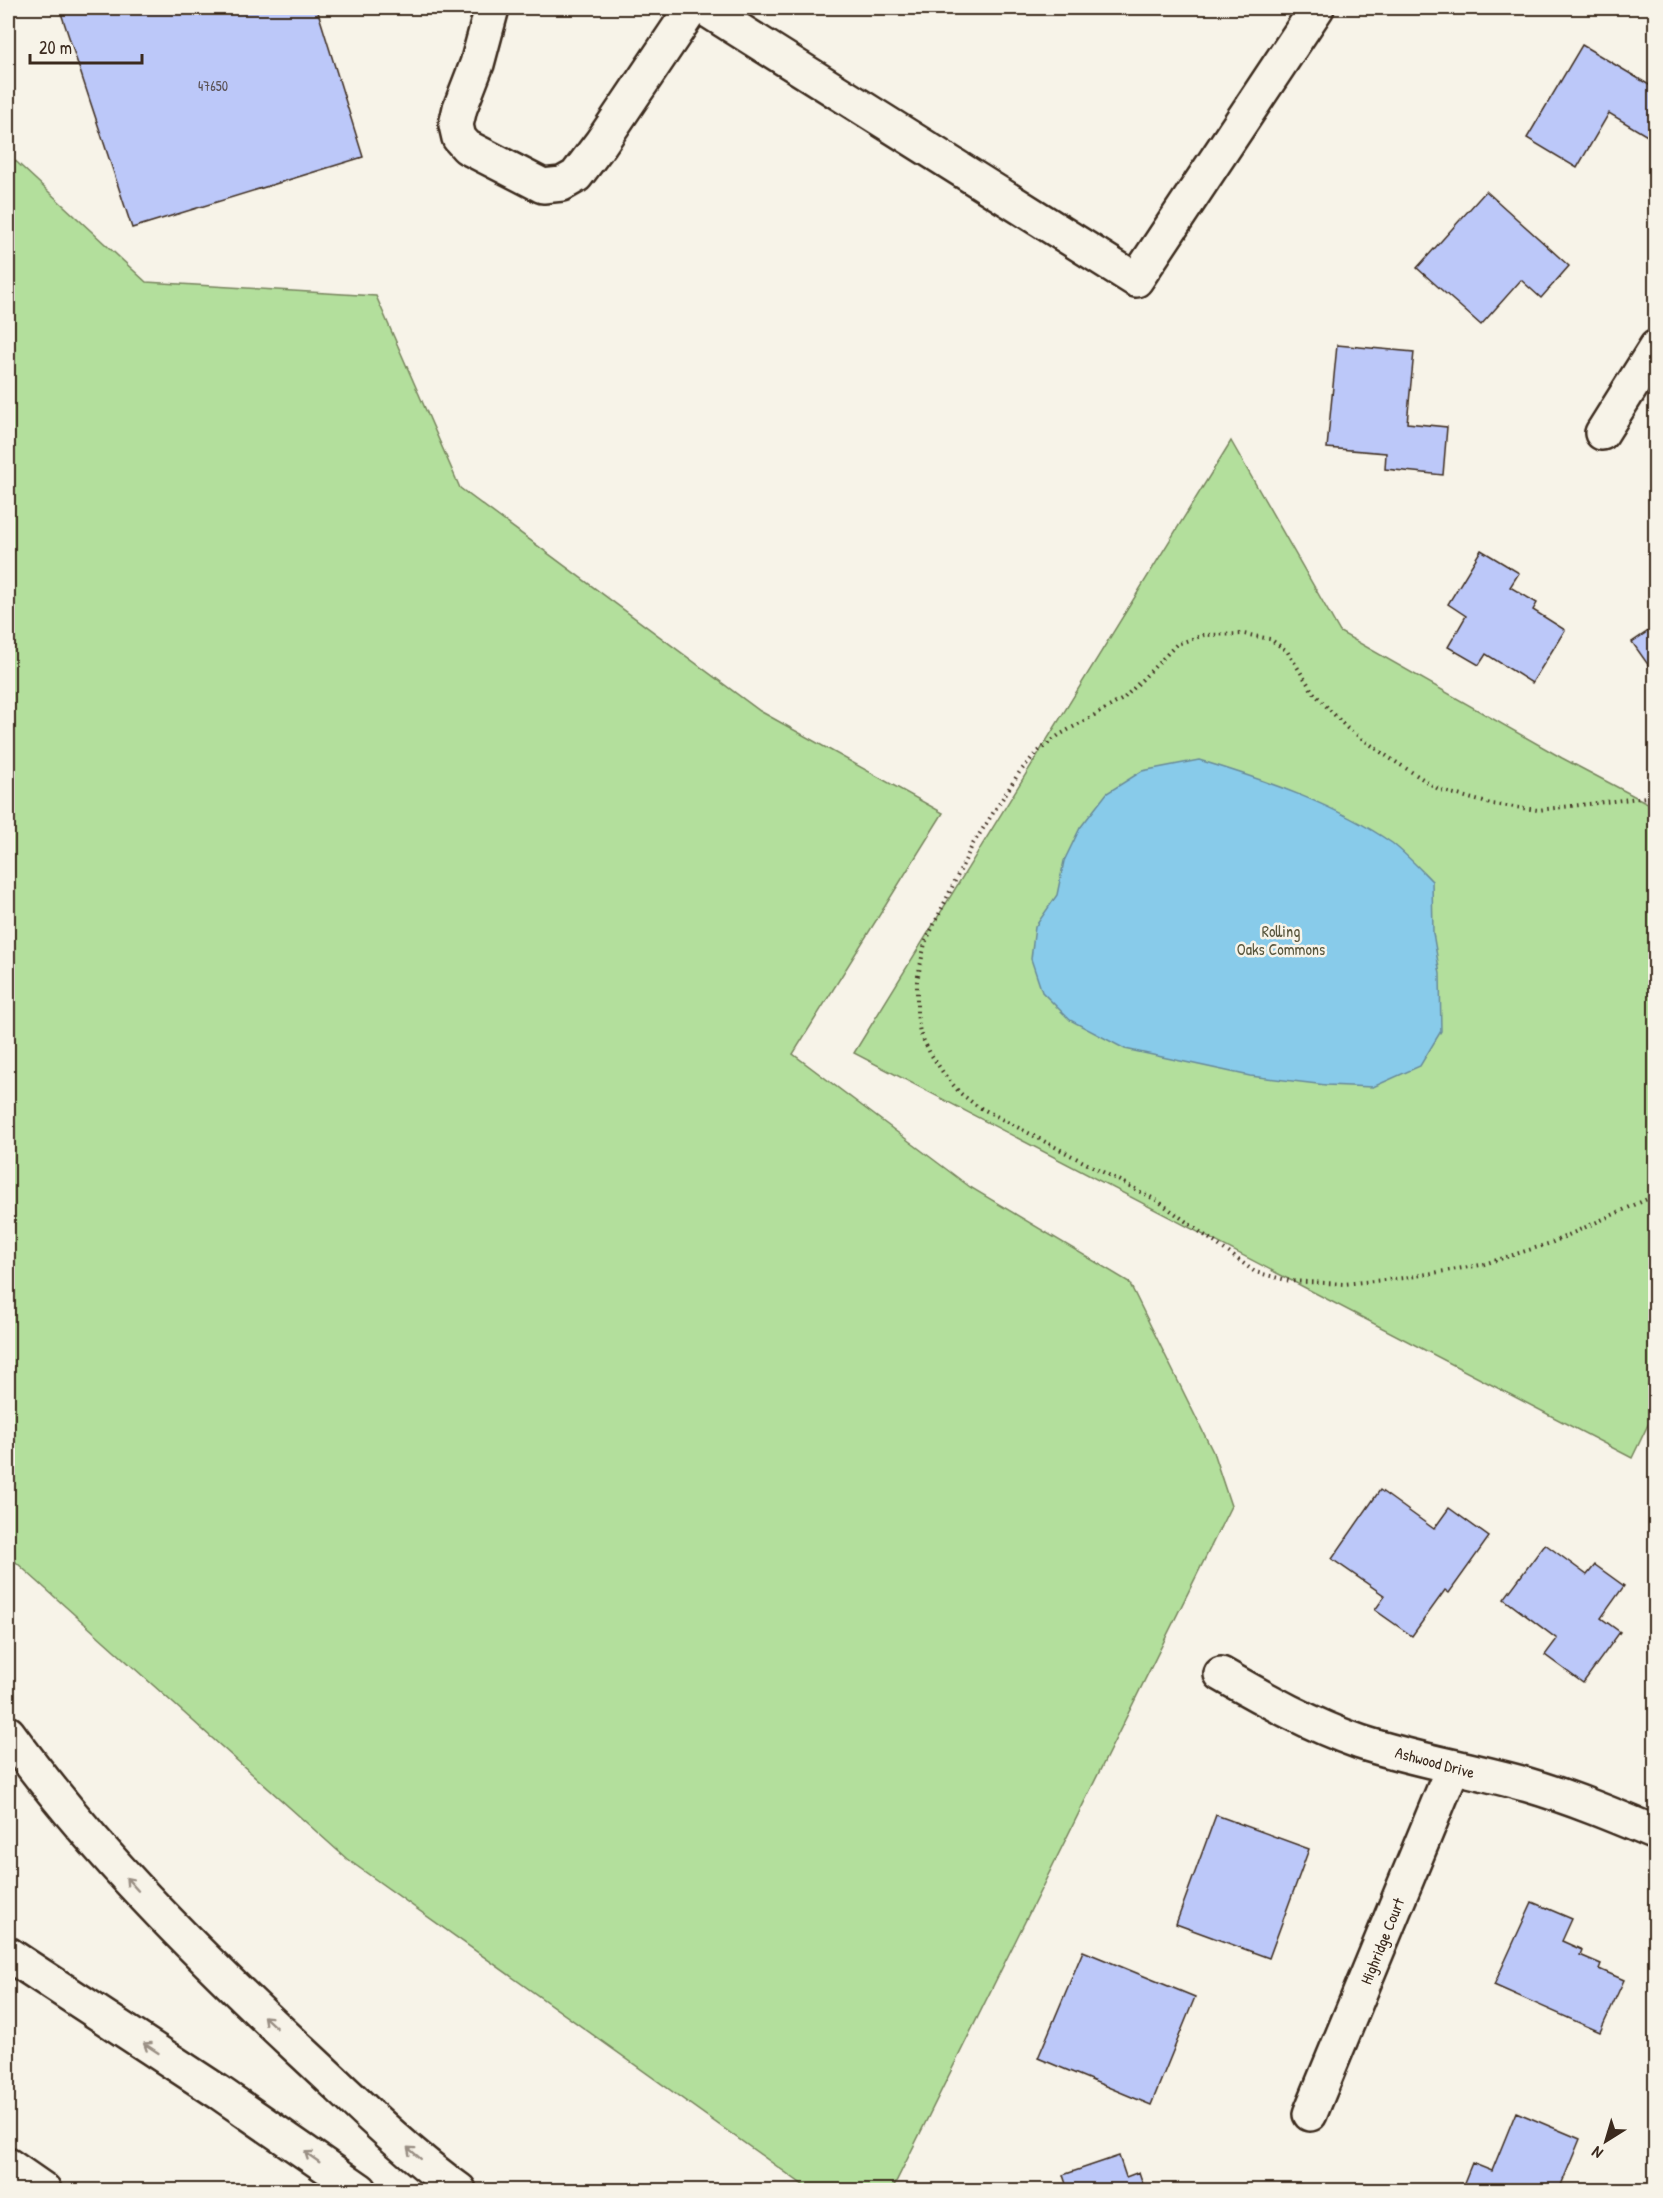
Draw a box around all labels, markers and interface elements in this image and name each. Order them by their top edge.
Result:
scale bar [30,27,142,65]
text: 20 m [39,35,72,60]
house number: 47650 [198,76,228,95]
park label: Rolling Oaks Commons [1237,920,1325,960]
street label: Ashwood Drive [1393,1741,1478,1783]
one-way arrow [125,1877,139,1892]
street label: Highridge Court [1355,1894,1409,1987]
one-way arrow [262,2015,277,2029]
one-way arrow [143,2041,160,2053]
north arrow [1576,2111,1636,2171]
text: N [1587,2141,1607,2164]
one-way arrow [407,2146,422,2160]
one-way arrow [305,2151,321,2163]

